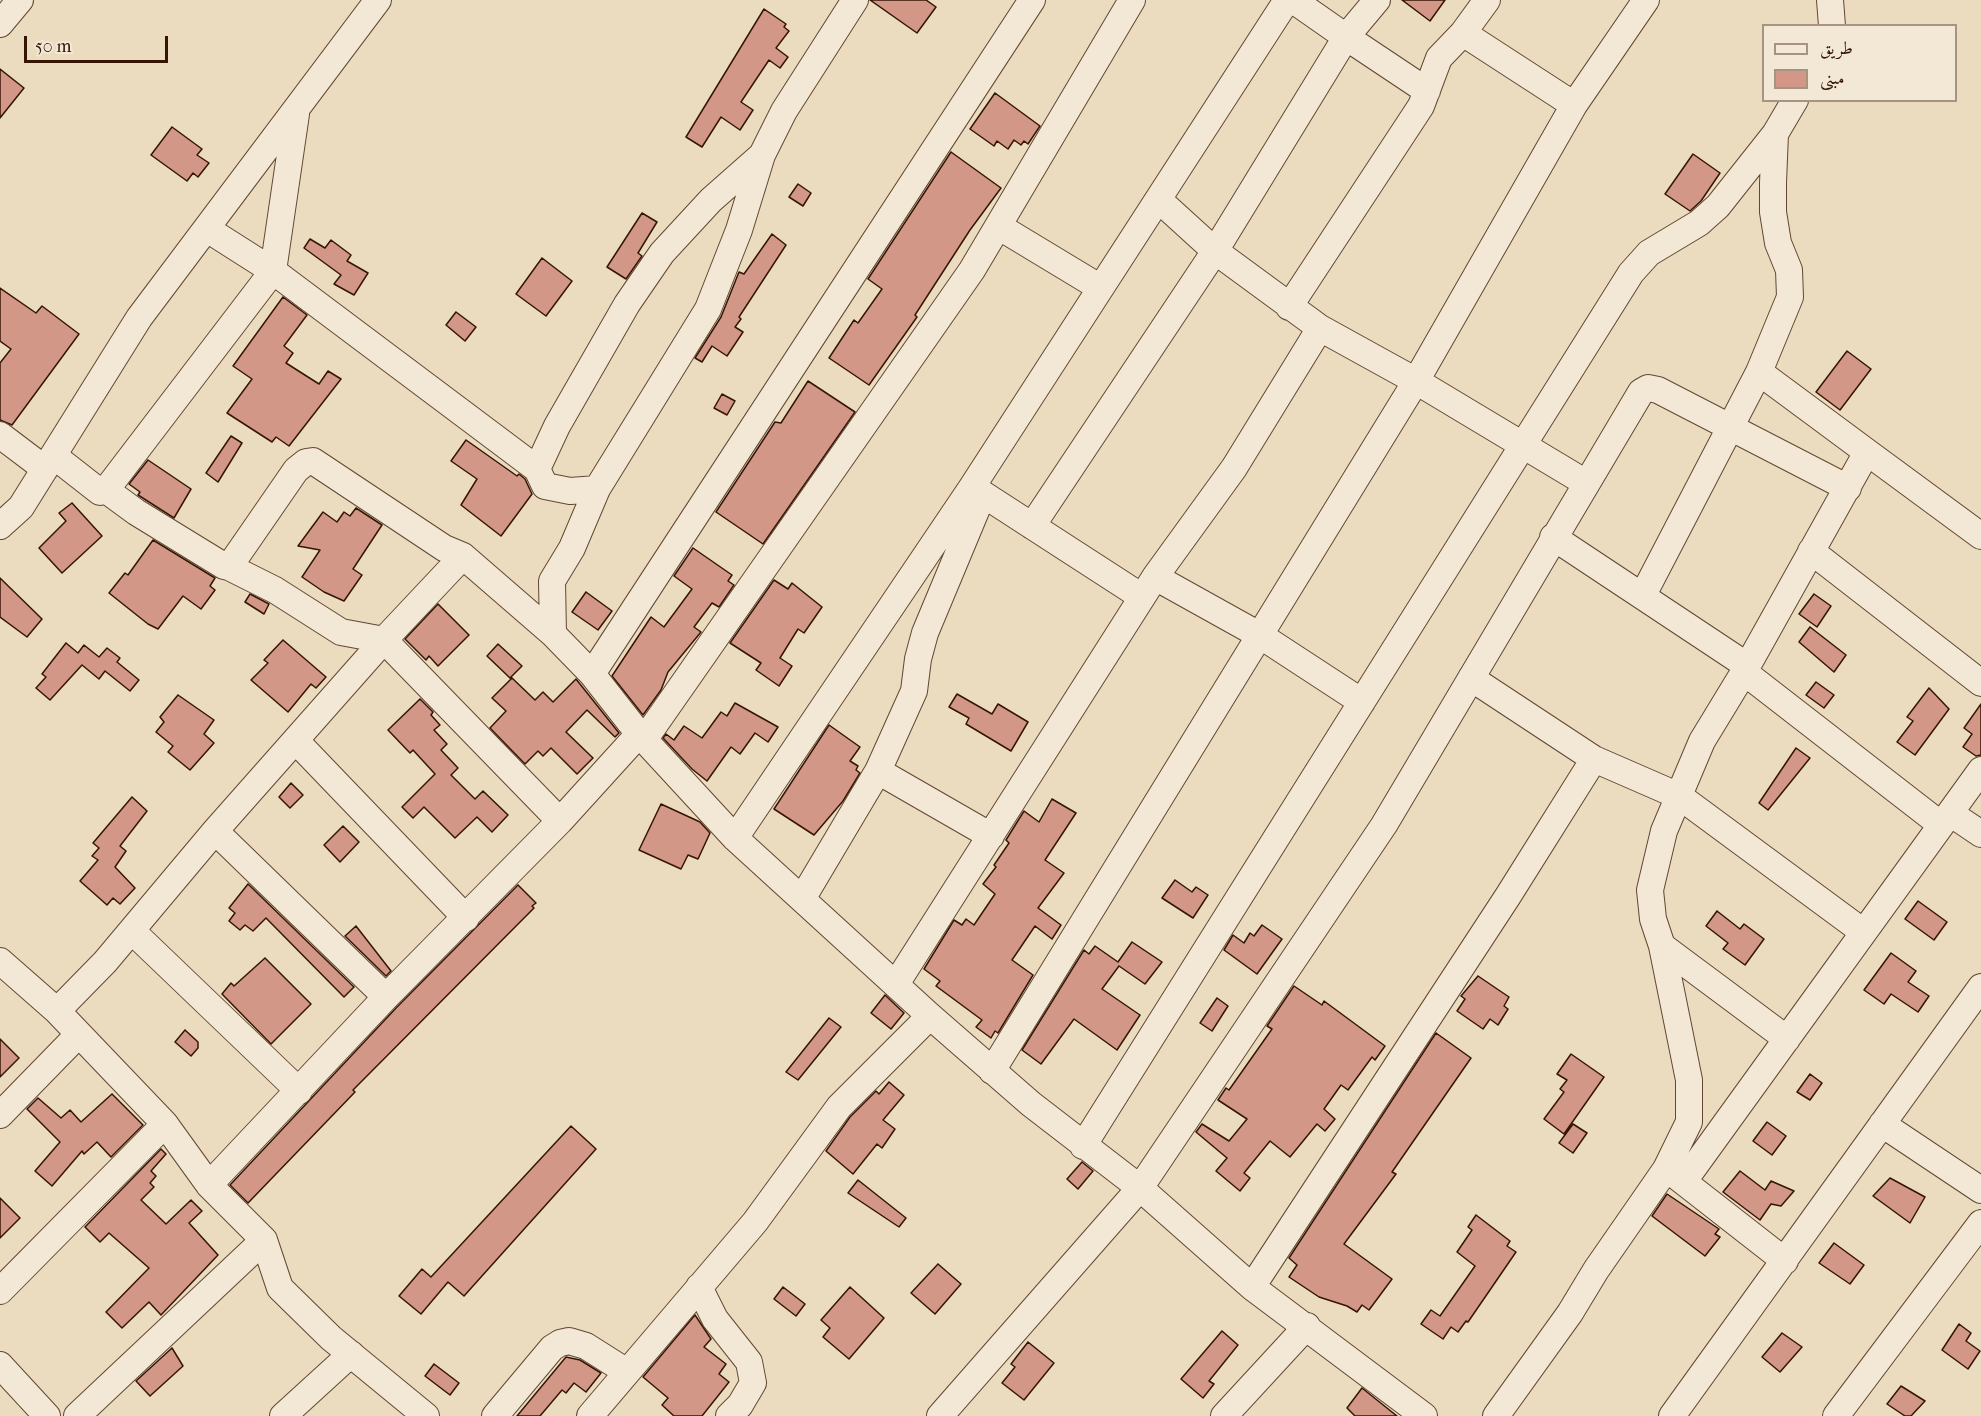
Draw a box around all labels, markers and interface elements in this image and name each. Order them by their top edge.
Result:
scale bar [27,24,171,62]
legend [1762,24,1957,102]
text: 50 m [35,36,71,57]
text: طريق [1820,38,1853,59]
text: مبنى [1820,68,1845,89]

